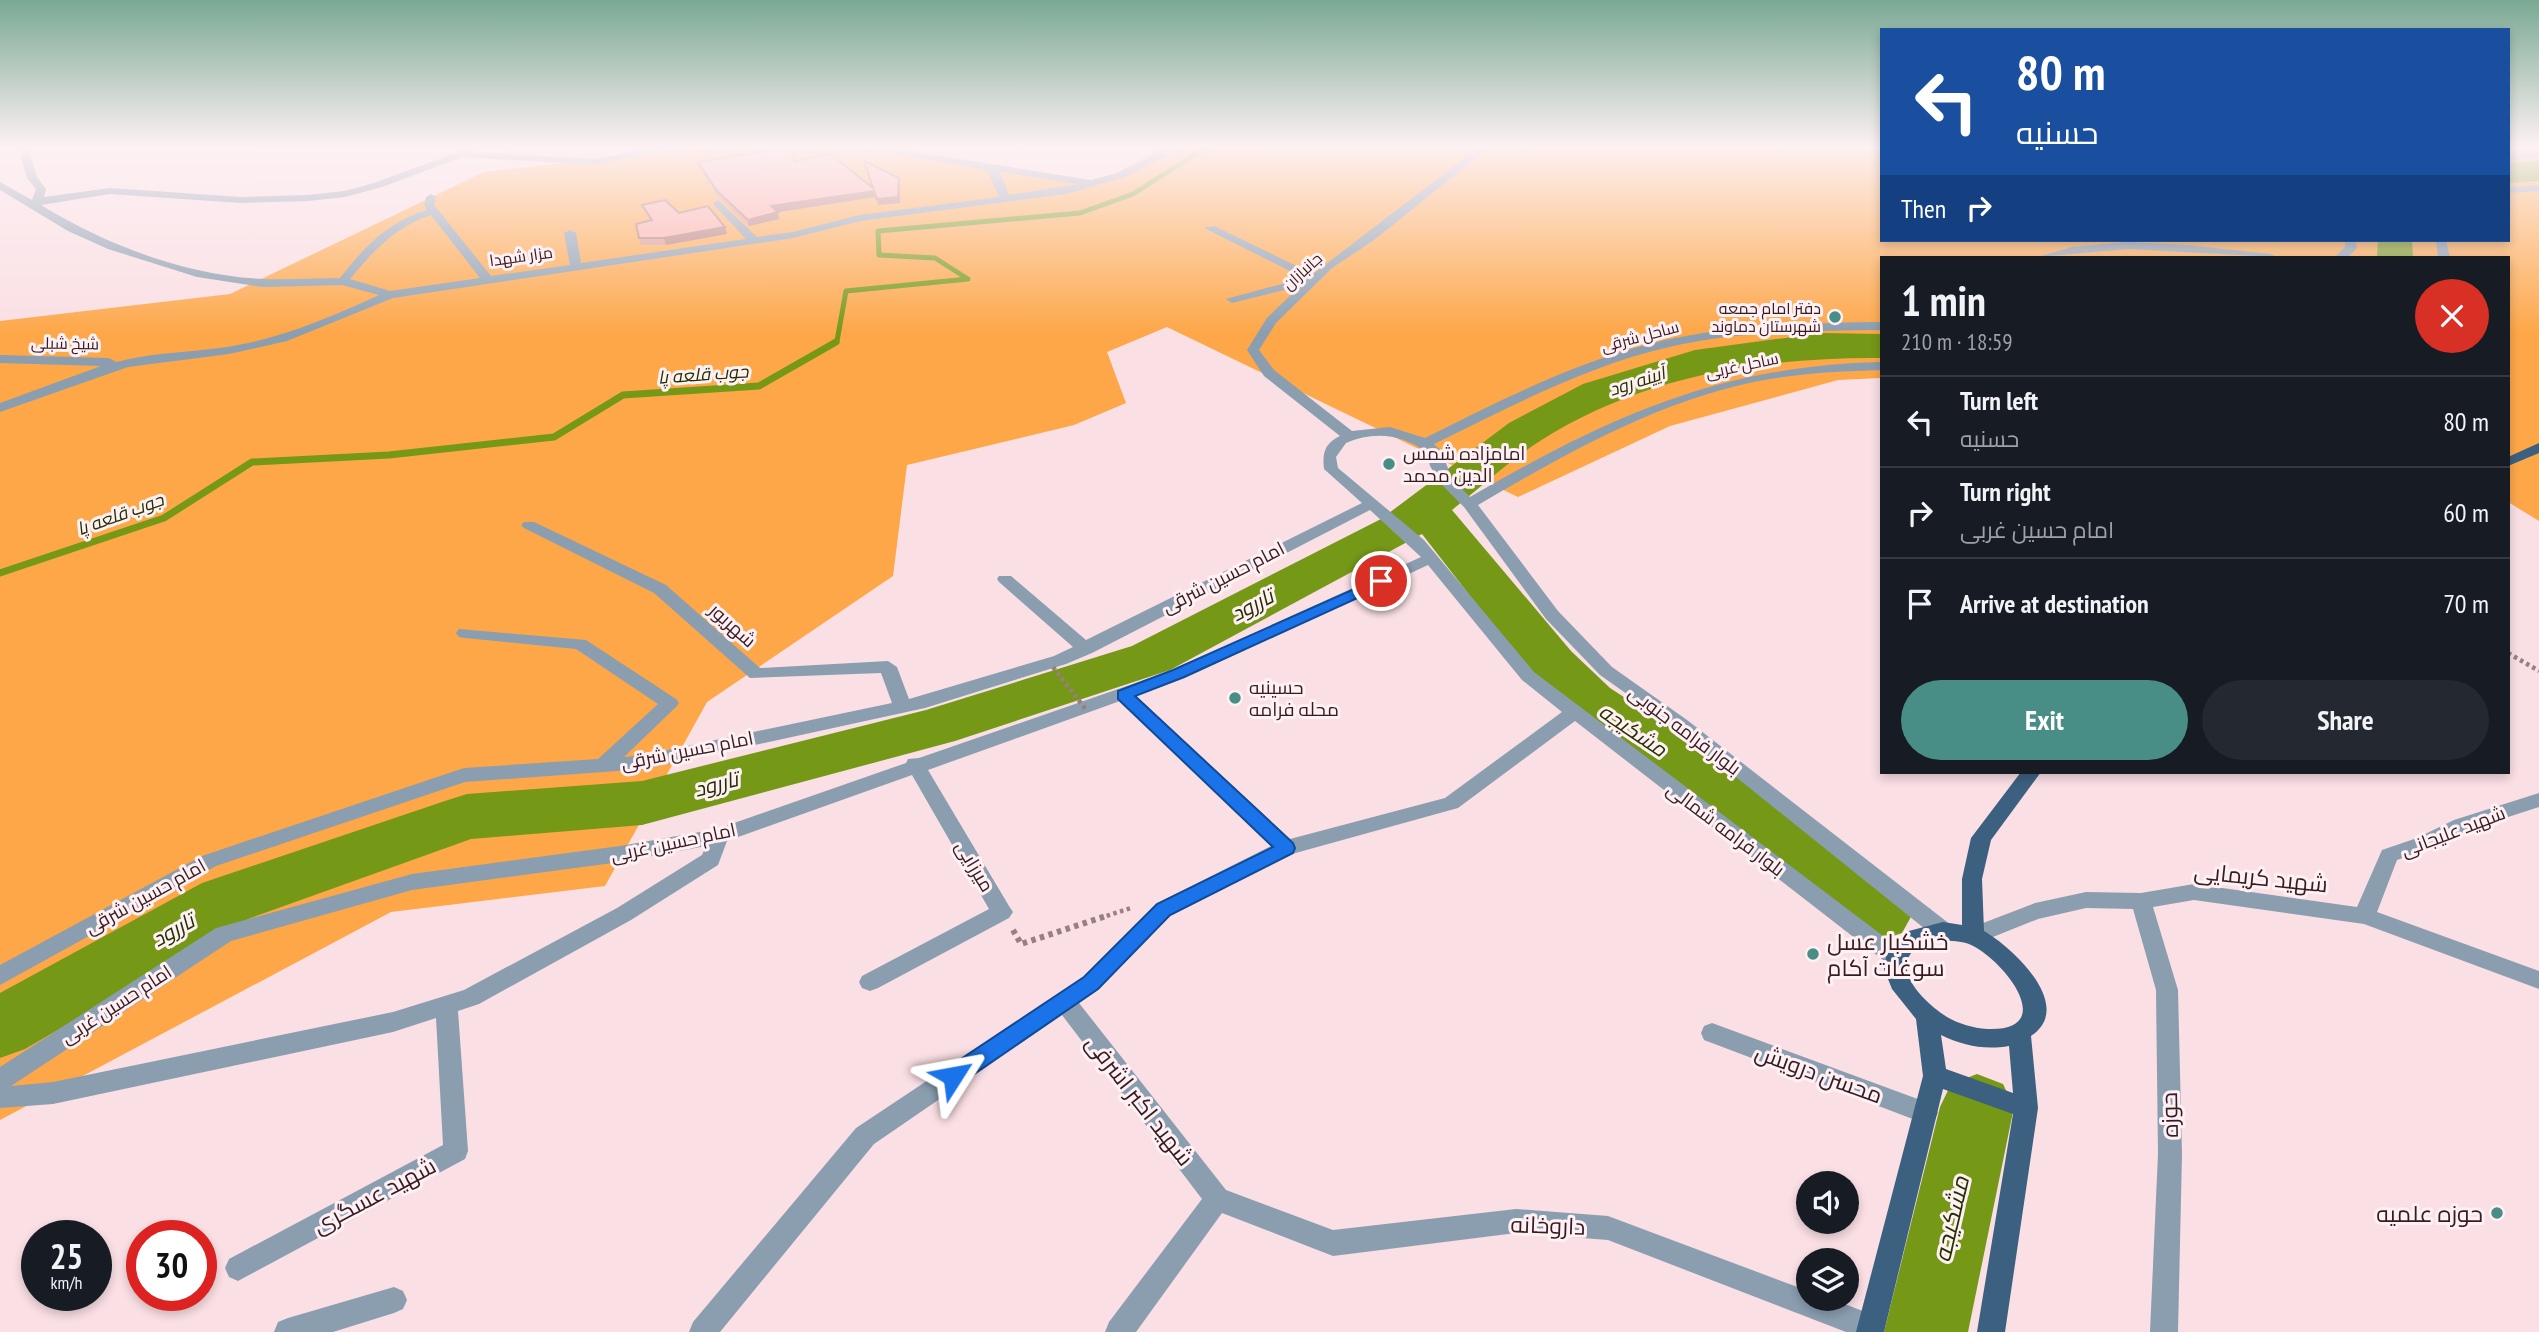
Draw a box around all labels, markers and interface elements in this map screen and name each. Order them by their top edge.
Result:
text: 80 m [2016,40,2105,104]
icon: left [1901,56,1992,147]
text: حسنیه [2016,111,2099,153]
icon: right [1960,189,1998,227]
text: Then [1901,192,1946,225]
street label: مزار شهدا [488,242,554,271]
street label: جانبازان [1278,248,1327,295]
text: 1 min [1901,273,1986,328]
button: close [2415,279,2489,353]
place label: دفتر امام جمعه شهرستان دماوند [1711,298,1821,337]
marker: دفتر امام جمعه شهرستان دماوند [1827,309,1843,325]
street label: ساحل شرقی [1599,316,1681,357]
text: 210 m · 18:59 [1901,327,2013,356]
street label: شیخ شبلی [31,332,99,356]
street label: ساحل غربی [1704,348,1781,383]
water label: جوب قلعه پا [657,359,750,390]
water label: آیینه رود [1606,360,1672,401]
text: Turn left [1960,384,2038,417]
icon: left [1901,403,1939,441]
text: 80 m [2443,405,2489,438]
text: حسنیه [1960,424,2019,453]
place label: امامزاده شمس الدین محمد [1403,441,1525,487]
marker: امامزاده شمس الدین محمد [1381,456,1397,472]
text: Turn right [1960,475,2051,508]
water label: جوب قلعه پا [73,487,168,541]
icon: right [1901,494,1939,532]
text: 60 m [2443,496,2489,529]
text: امام حسین غربی [1960,515,2114,544]
street label: امام حسین شرقی [1158,536,1289,620]
pin [1351,551,1411,611]
icon: arrive [1362,562,1400,600]
water label: تاررود [1226,581,1281,627]
icon: arrive [1901,585,1939,623]
text: Arrive at destination [1960,587,2149,620]
text: 70 m [2443,587,2489,620]
street label: شهریور [704,597,761,652]
place label: حسینیه محله فرامه [1249,675,1339,721]
street label: بلوار فرامه جنوبی [1624,680,1746,780]
button: Exit [1901,680,2188,760]
button: Share [2202,680,2489,760]
marker: حسینیه محله فرامه [1227,690,1243,706]
water label: مشکیجه [1594,697,1673,763]
street label: امام حسین شرقی [619,725,756,777]
water label: تاررود [691,764,744,803]
street label: بلوار فرامه شمالی [1662,777,1790,881]
street label: شهید علیجانی [2398,800,2508,862]
street label: امام حسین غربی [608,817,738,869]
street label: میرزایی [950,836,1000,896]
street label: امام حسین شرقی [80,853,211,941]
street label: شهید کریمایی [2193,856,2329,898]
water label: تاررود [147,906,202,953]
place label: خشکبار عسل سوغات آکام [1827,927,1949,984]
marker: خشکبار عسل سوغات آکام [1805,946,1821,962]
street label: امام حسین غربی [56,959,177,1050]
street label: شهید اکبر اشرفی [1080,1029,1200,1171]
street label: محسن درویش [1751,1037,1887,1109]
position arrow [916,1039,990,1113]
street label: حوزه [2154,1092,2184,1138]
street label: شهید عسگری [307,1150,441,1240]
map controls [1796,1171,1859,1311]
button: sound [1796,1171,1859,1234]
water label: مشکیجه [1926,1172,1976,1265]
place label: حوزه علمیه [2376,1199,2483,1228]
marker: حوزه علمیه [2489,1205,2505,1221]
street label: داروخانه [1510,1209,1586,1241]
speed limit sign: 30 [126,1220,217,1311]
text: 25 [50,1233,83,1279]
button: layers [1796,1248,1859,1311]
text: km/h [51,1271,82,1294]

